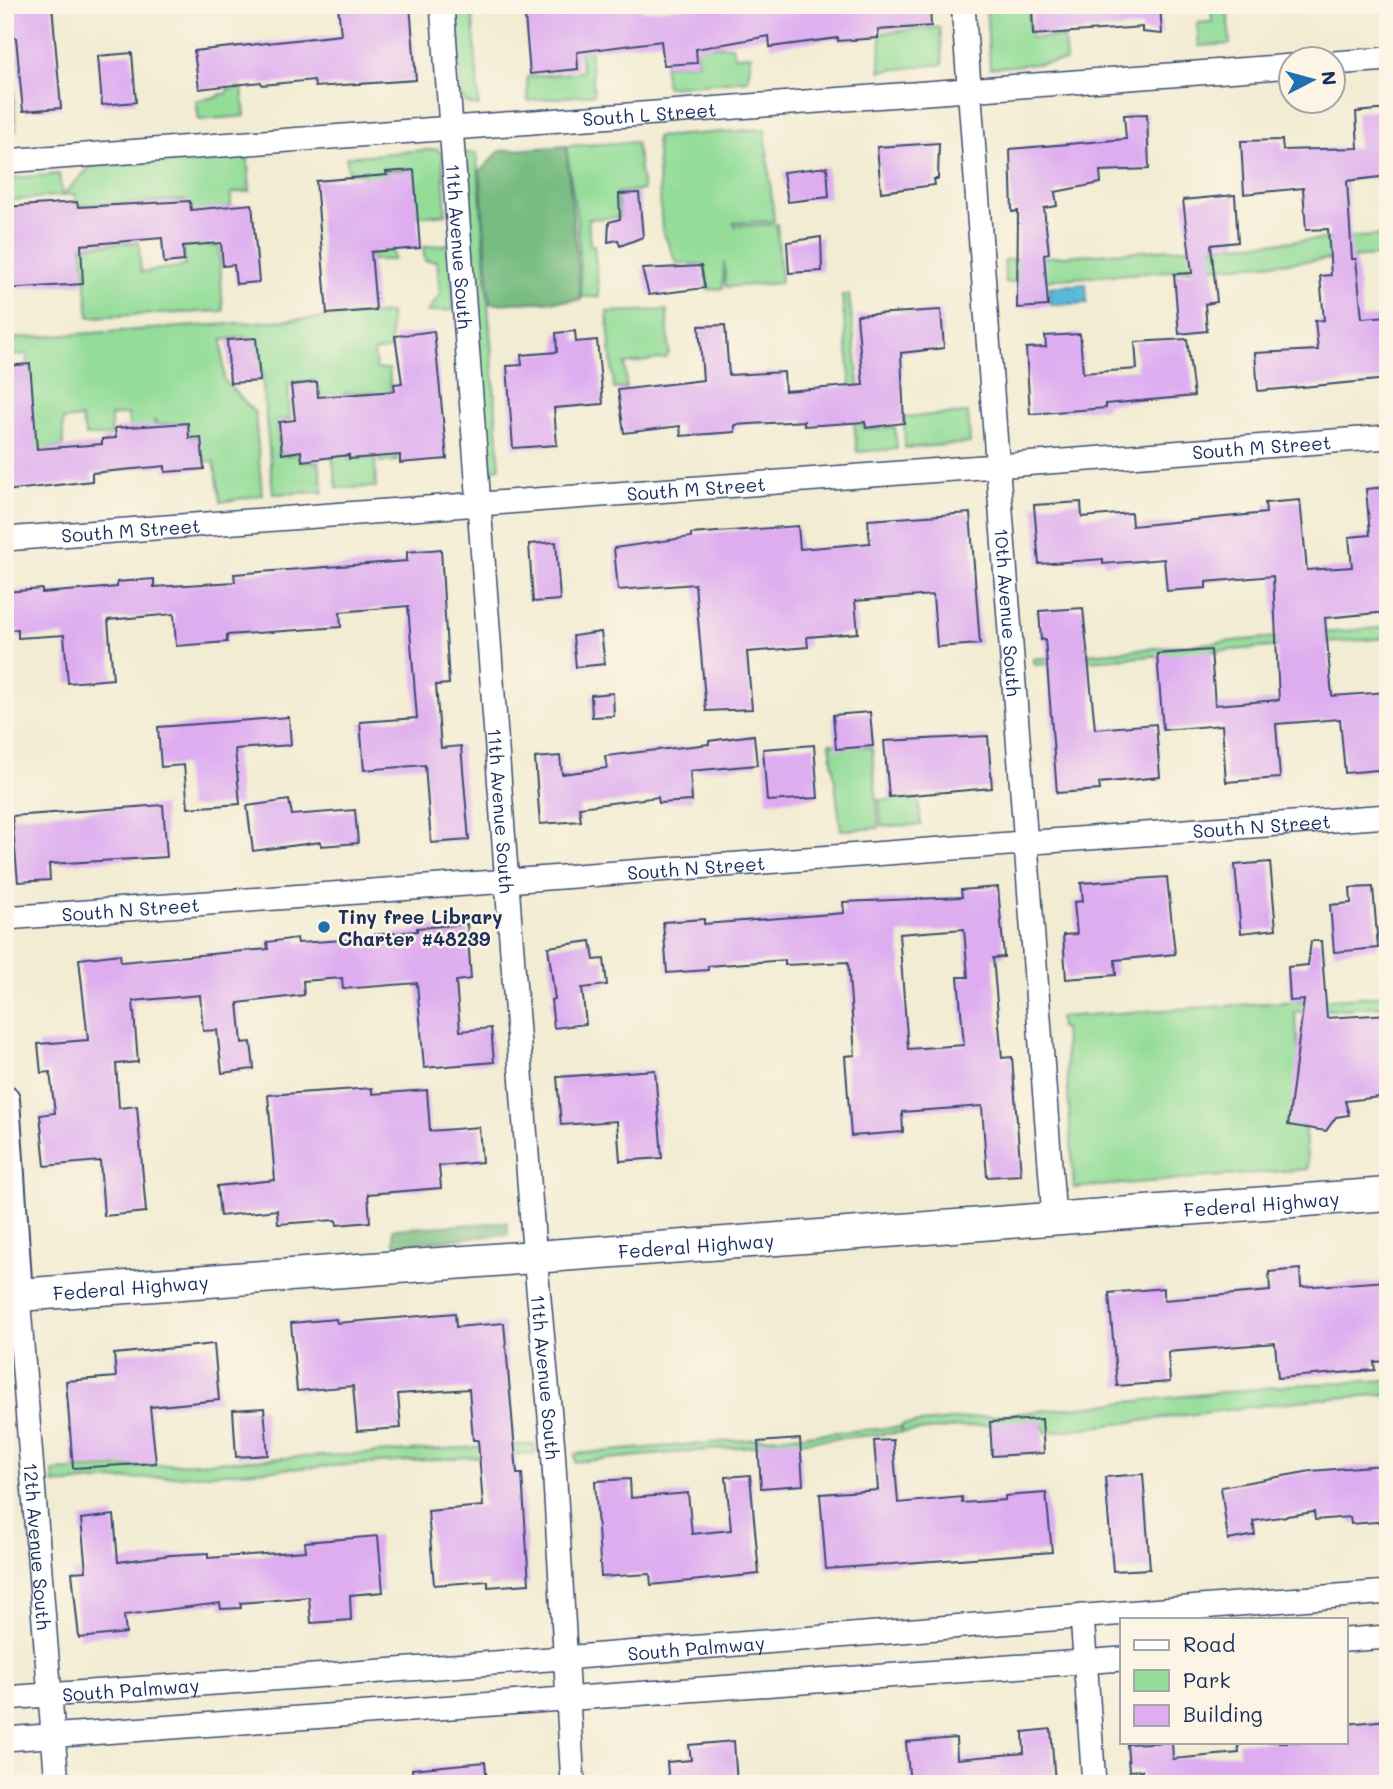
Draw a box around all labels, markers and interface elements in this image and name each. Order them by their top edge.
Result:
north arrow [1278,46,1348,116]
text: N [1316,70,1343,87]
street label: South L Street [581,96,717,131]
street label: 11th Avenue South [441,163,478,330]
street label: South M Street [1191,429,1332,464]
street label: South M Street [626,470,767,506]
street label: South M Street [60,512,201,547]
street label: 10th Avenue South [990,527,1027,697]
street label: 11th Avenue South [483,727,520,894]
street label: South N Street [1192,808,1331,843]
street label: South N Street [626,849,766,885]
street label: South N Street [61,891,201,926]
place label: Tiny free Library Charter #48239 [338,904,503,951]
marker: Tiny free Library Charter #48239 [316,919,332,935]
street label: Federal Highway [1183,1185,1340,1222]
street label: Federal Highway [617,1227,775,1263]
street label: Federal Highway [52,1269,209,1305]
street label: 11th Avenue South [526,1293,566,1460]
street label: 12th Avenue South [19,1462,57,1631]
legend [1120,1618,1348,1744]
street label: South Palmway [627,1629,766,1665]
text: Road [1183,1630,1235,1657]
text: Park [1183,1666,1231,1693]
street label: South Palmway [61,1672,200,1706]
text: Building [1183,1700,1263,1727]

